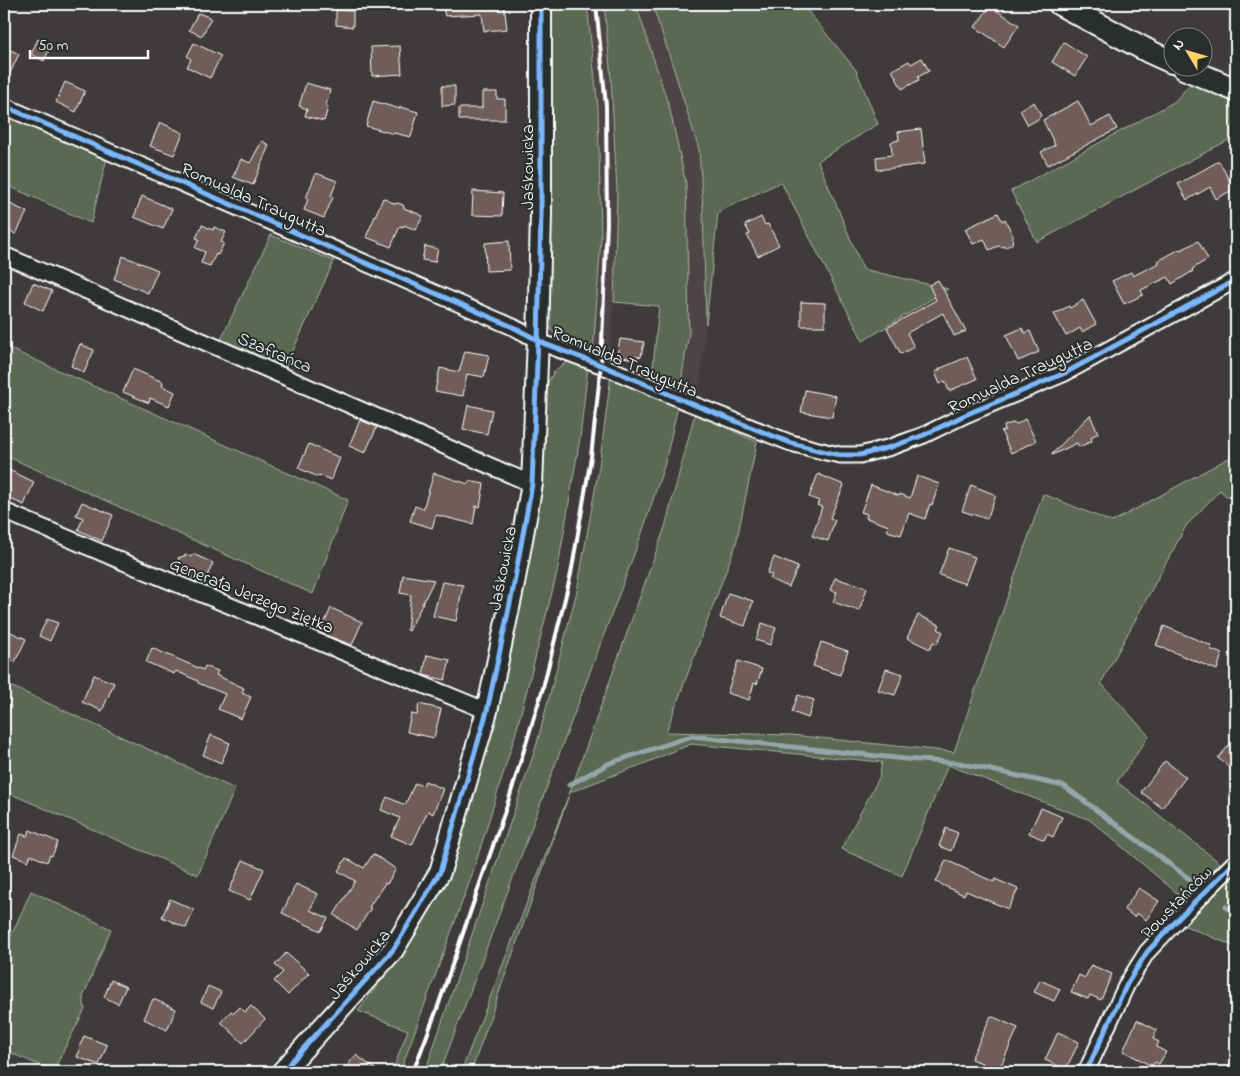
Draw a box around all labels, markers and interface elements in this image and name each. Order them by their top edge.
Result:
scale bar [30,28,148,60]
north arrow [1162,28,1212,78]
text: 50 m [38,35,69,57]
text: N [1168,35,1190,55]
street label: Jaśkowicka [516,124,542,210]
street label: Romualda Traugutta [176,157,330,245]
street label: Romualda Traugutta [547,320,701,406]
street label: Szafrańca [233,327,315,381]
street label: Romualda Traugutta [944,332,1098,423]
street label: Jaśkowicka [483,524,525,613]
street label: Generała Jerzego Ziętka [165,552,337,643]
street label: Powstańców [1136,861,1219,946]
street label: Jaśkowicka [323,924,398,1006]

